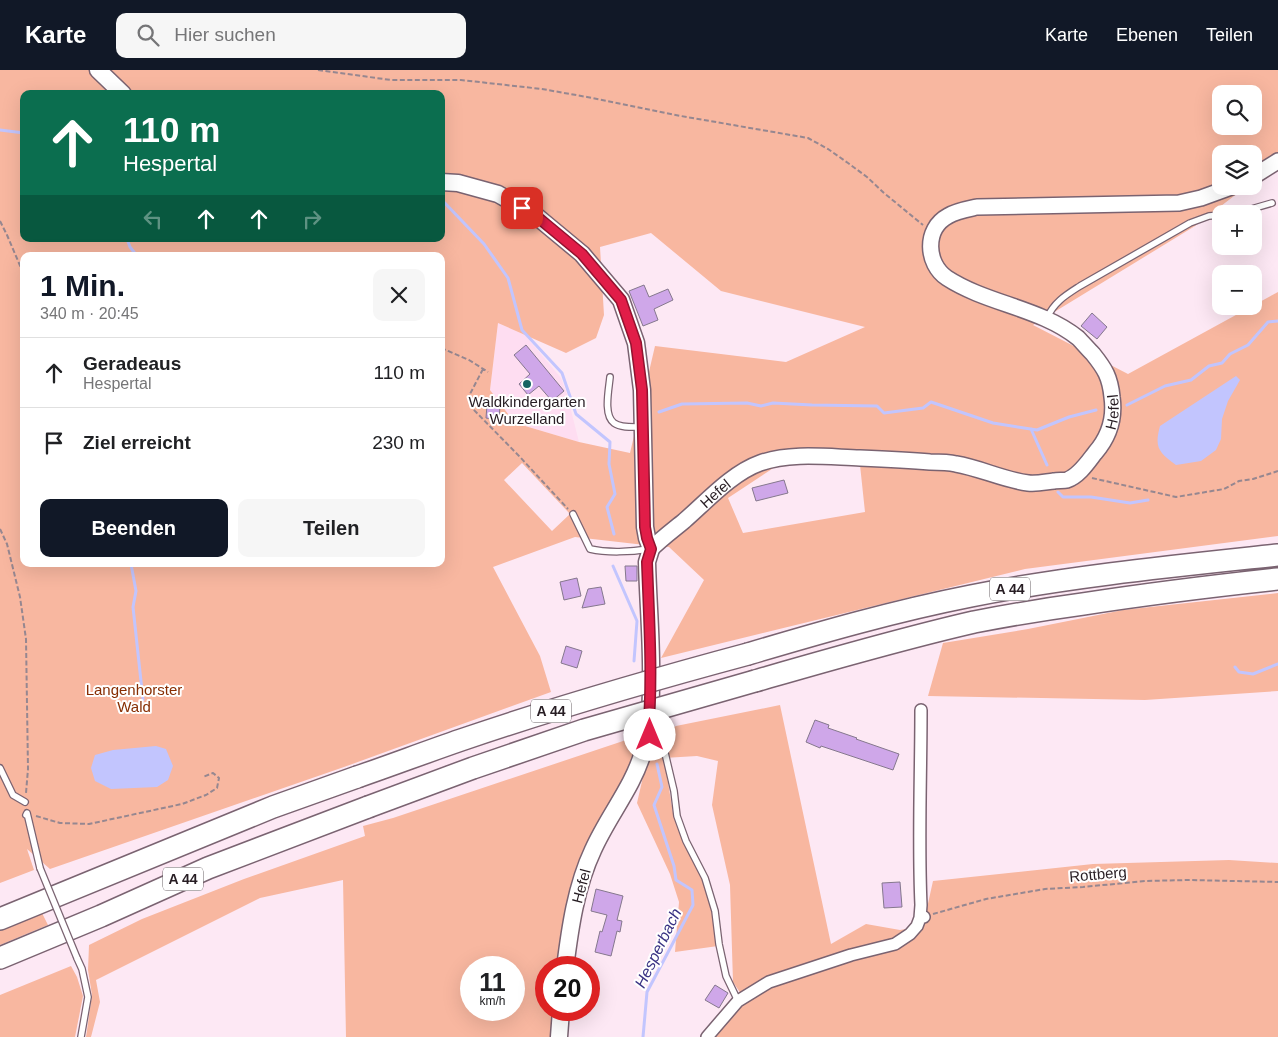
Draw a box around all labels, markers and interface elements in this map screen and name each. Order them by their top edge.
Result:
search box [116,13,466,58]
text: Karte [25,21,86,48]
icon: search [134,21,162,49]
text: Hier suchen [174,24,276,45]
text: Karte [1045,25,1088,45]
text: Ebenen [1116,25,1178,45]
text: Teilen [1206,25,1253,45]
map controls [1212,85,1262,315]
button: search [1212,85,1262,135]
icon: ahead [40,110,105,175]
text: 110 m [123,110,220,149]
button: layers [1212,145,1262,195]
text: Hespertal [123,151,217,176]
pin [501,187,543,229]
icon: arrive [508,194,536,222]
icon: left [139,205,167,233]
icon: ahead [192,205,220,233]
icon: ahead [245,205,273,233]
icon: right [298,205,326,233]
button: + [1212,205,1262,255]
button: − [1212,265,1262,315]
text: 1 Min. [40,269,125,302]
button: close [373,269,425,321]
text: 340 m · 20:45 [40,305,139,322]
text: Geradeaus [83,353,181,374]
icon: ahead [40,359,68,387]
text: 110 m [374,362,425,383]
text: Hespertal [83,375,151,392]
marker: Waldkindergarten Wurzelland [521,378,533,390]
place label: Waldkindergarten Wurzelland [468,393,586,427]
street label: Hefel [1101,394,1121,431]
icon: arrive [40,429,68,457]
text: Ziel erreicht [83,432,191,453]
text: 230 m [372,432,425,453]
street label: Hefel [696,475,734,511]
button: Beenden [40,499,228,557]
button: Teilen [238,499,425,557]
road number: A 44 [990,578,1030,600]
park label: Langenhorster Wald [86,681,182,715]
road number: A 44 [531,700,571,722]
position arrow [623,708,675,760]
street label: Rottberg [1069,863,1127,885]
street label: Hefel [568,867,594,905]
road number: A 44 [163,868,203,891]
water label: Hesperbach [631,905,685,991]
speed limit sign: 20 [535,956,600,1021]
text: 11 [479,968,506,996]
text: km/h [479,994,506,1008]

